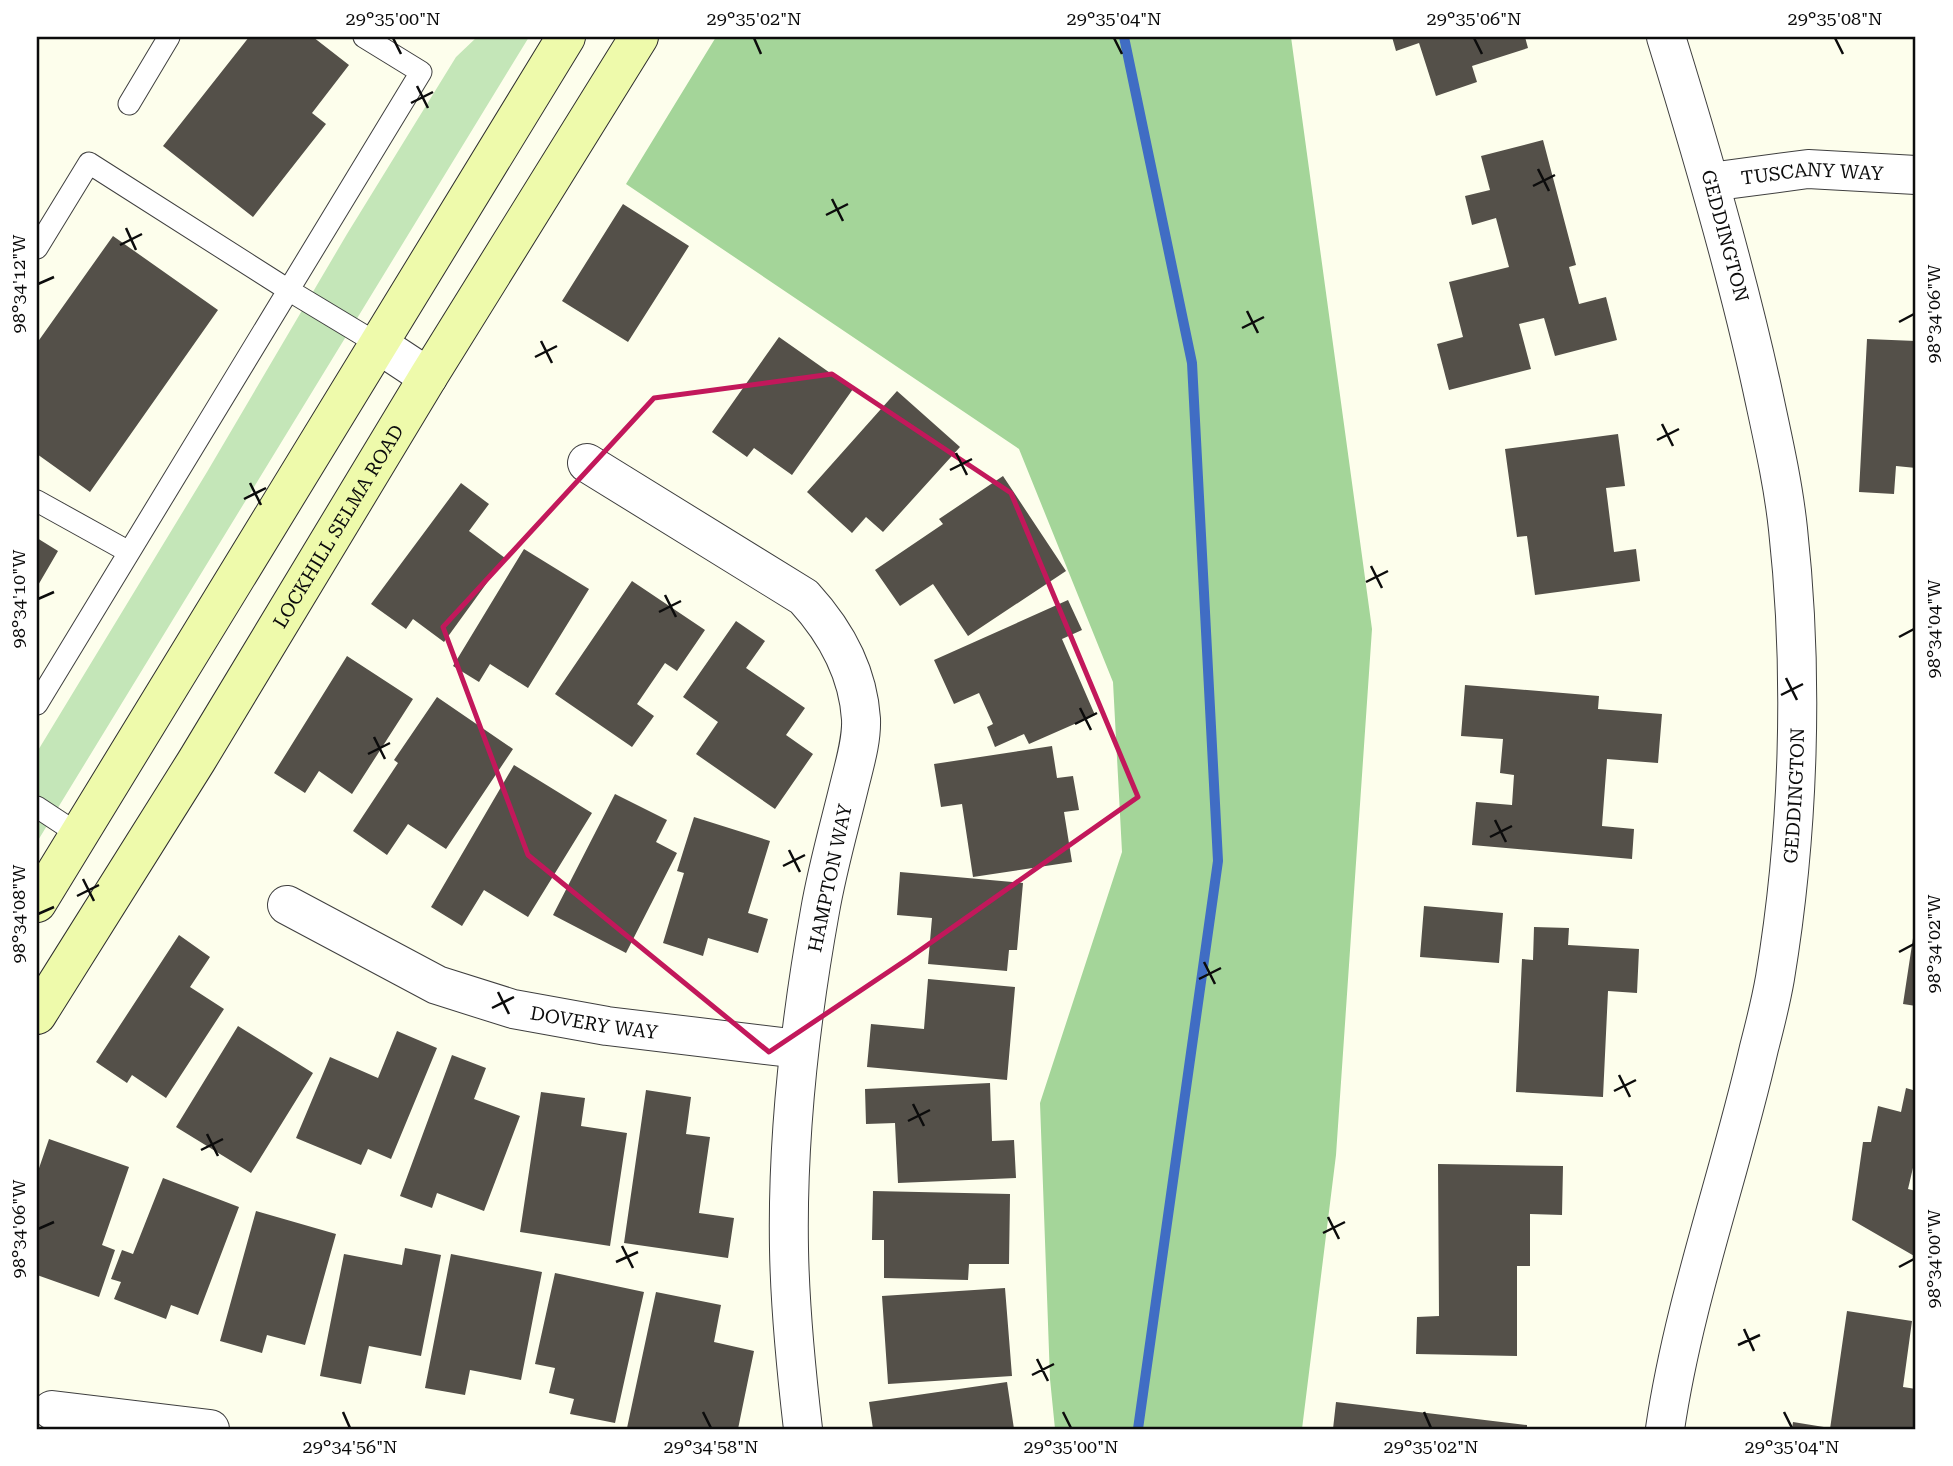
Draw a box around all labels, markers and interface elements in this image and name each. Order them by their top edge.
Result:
text: 29°35'00"N [346,8,440,29]
text: 29°35'02"N [707,8,801,29]
text: 29°35'04"N [1067,8,1161,29]
text: 29°35'06"N [1427,8,1521,29]
text: 29°35'08"N [1788,8,1882,29]
street label: TUSCANY WAY [1740,157,1884,189]
street label: GEDDINGTON [1696,167,1754,305]
text: 98°34'12"W [8,234,29,333]
text: 98°34'06"W [1923,264,1944,363]
street label: LOCKHILL SELMA ROAD [268,420,408,632]
text: 98°34'10"W [8,549,29,648]
text: 98°34'04"W [1923,579,1944,678]
street label: GEDDINGTON [1778,727,1809,864]
street label: HAMPTON WAY [803,802,857,954]
text: 98°34'08"W [8,864,29,963]
text: 98°34'02"W [1923,894,1944,993]
street label: DOVERY WAY [528,1001,659,1044]
text: 98°34'06"W [8,1179,29,1278]
text: 98°34'00"W [1923,1209,1944,1308]
text: 29°34'56"N [303,1436,397,1457]
text: 29°34'58"N [664,1436,758,1457]
text: 29°35'00"N [1024,1436,1118,1457]
text: 29°35'02"N [1384,1436,1478,1457]
text: 29°35'04"N [1745,1436,1839,1457]

